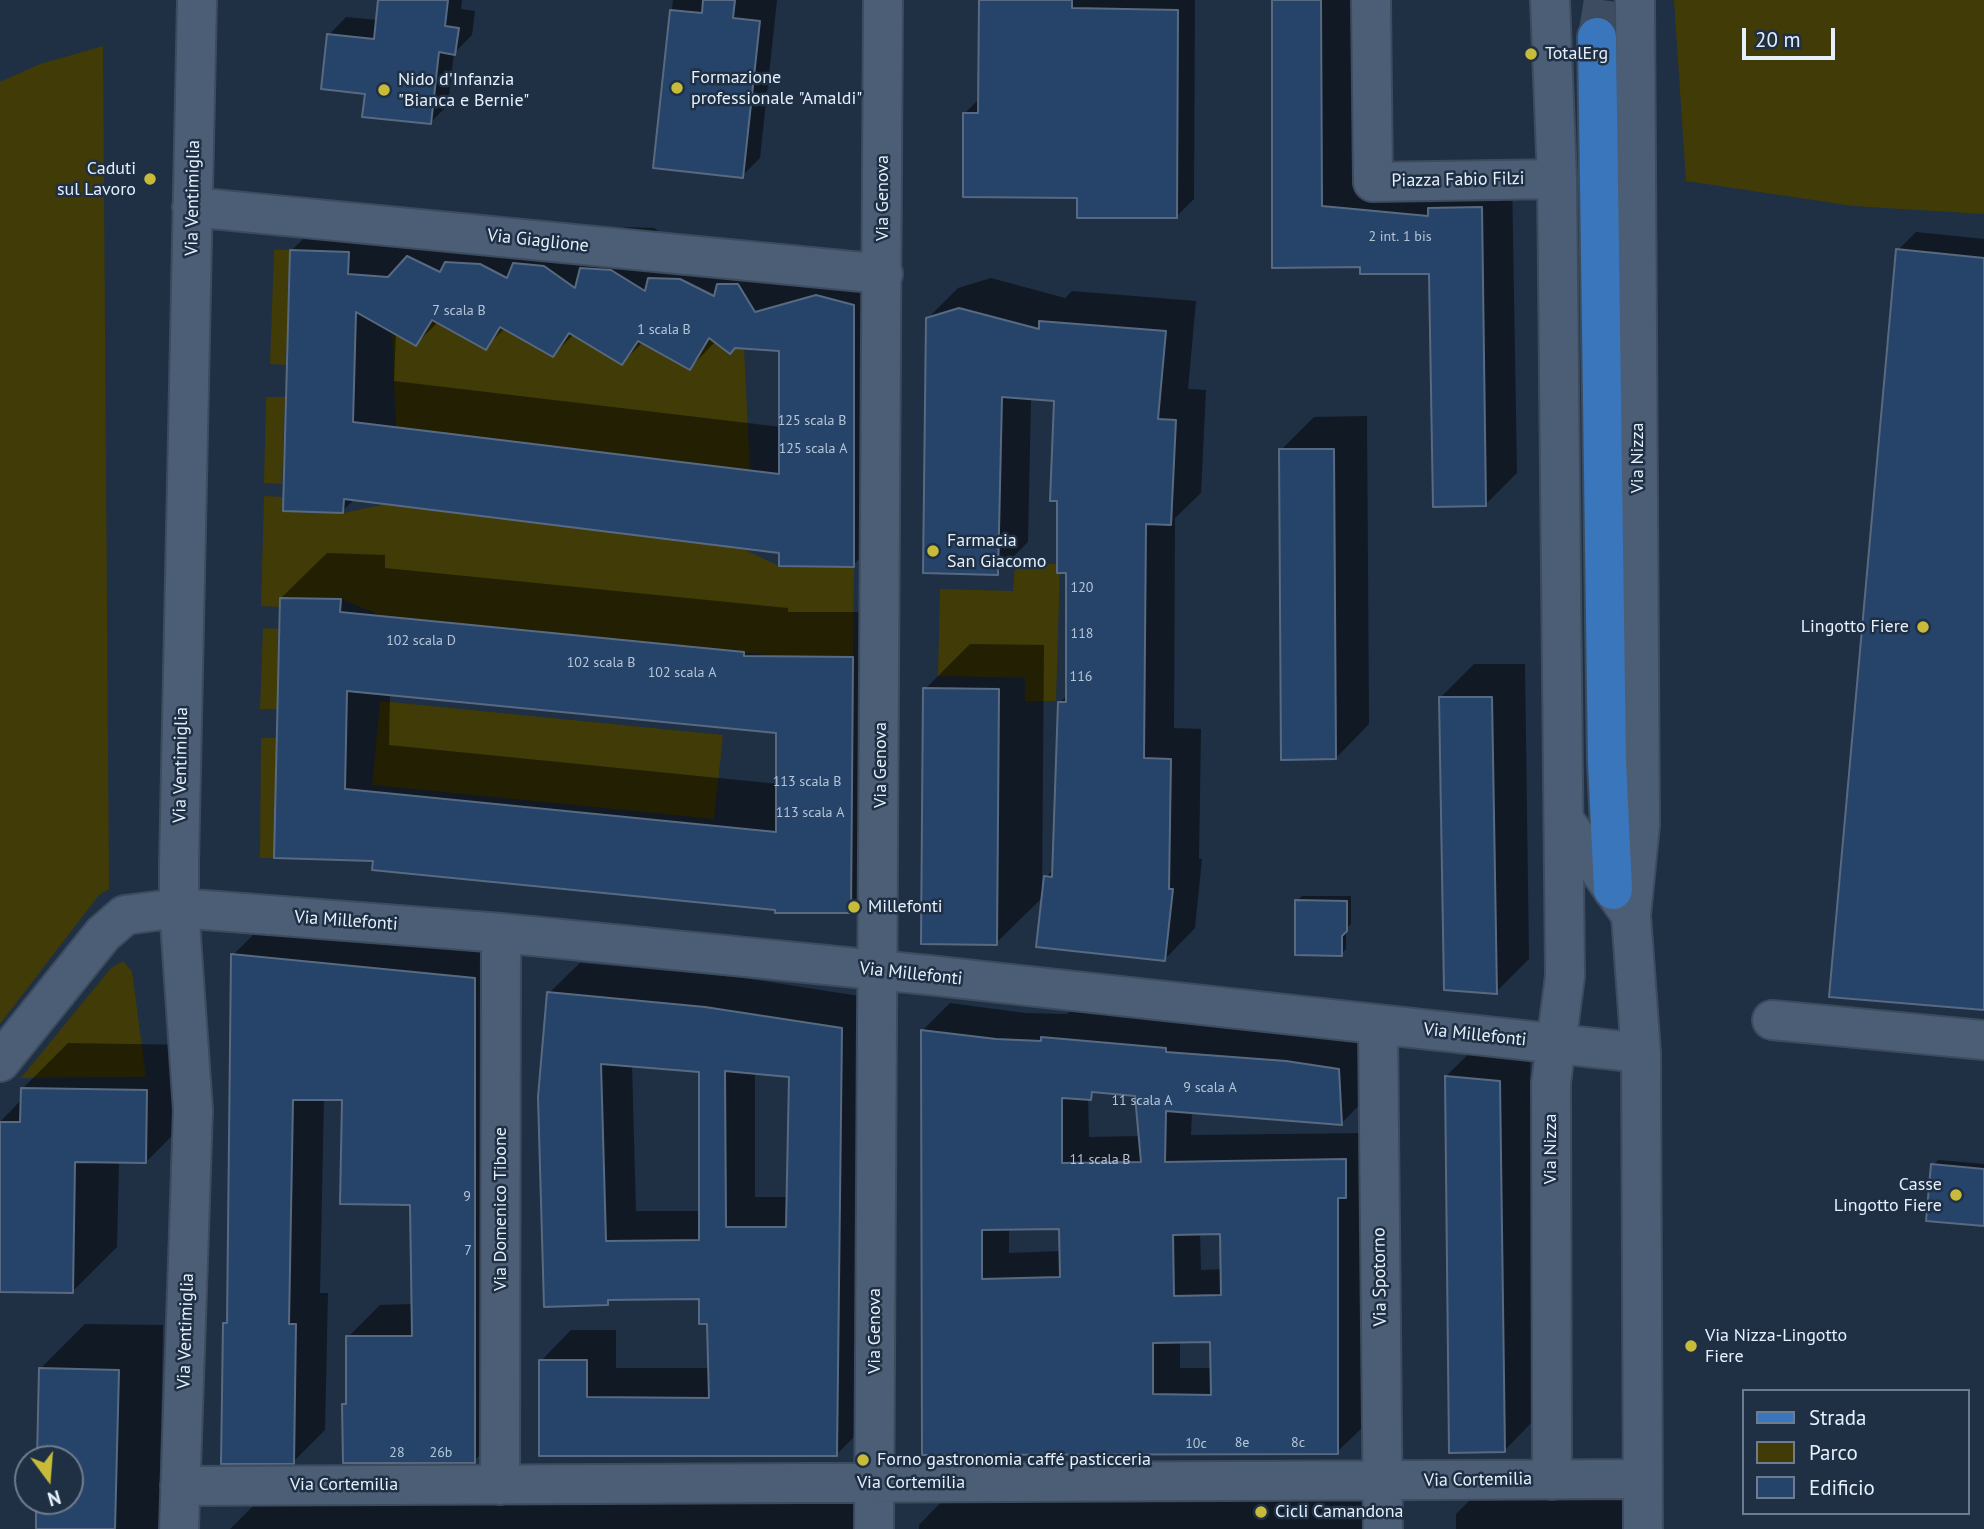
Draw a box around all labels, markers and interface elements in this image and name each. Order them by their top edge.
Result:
scale bar [1746,14,1839,58]
text: 20 m [1755,26,1801,53]
place label: TotalErg [1545,43,1608,65]
marker: TotalErg [1523,46,1539,62]
place label: Formazione professionale "Amaldi" [691,67,862,110]
place label: Nido d'Infanzia "Bianca e Bernie" [398,69,529,112]
marker: Formazione professionale "Amaldi" [669,80,685,96]
marker: Nido d'Infanzia "Bianca e Bernie" [376,82,392,98]
street label: Via Ventimiglia [181,140,205,256]
street label: Via Genova [872,155,894,241]
place label: Caduti sul Lavoro [57,158,136,200]
street label: Piazza Fabio Filzi [1391,168,1525,192]
marker: Caduti sul Lavoro [142,171,158,187]
street label: Via Giaglione [486,225,590,257]
house number: 2 int. 1 bis [1368,229,1432,245]
house number: 7 scala B [432,303,486,319]
house number: 1 scala B [637,322,691,338]
house number: 125 scala B [778,413,846,429]
street label: Via Nizza [1627,423,1649,493]
house number: 125 scala A [779,441,847,457]
place label: Farmacia San Giacomo [947,530,1047,572]
marker: Farmacia San Giacomo [925,543,941,559]
house number: 120 [1071,580,1093,596]
place label: Lingotto Fiere [1801,616,1909,638]
marker: Lingotto Fiere [1915,619,1931,635]
house number: 118 [1071,626,1093,642]
house number: 102 scala D [386,633,456,649]
house number: 102 scala B [567,655,635,671]
house number: 102 scala A [648,665,716,681]
house number: 116 [1070,669,1092,685]
street label: Via Ventimiglia [169,707,193,823]
street label: Via Genova [870,722,892,808]
house number: 113 scala B [773,774,841,790]
house number: 113 scala A [776,805,844,821]
place label: Millefonti [868,896,943,918]
marker: Millefonti [846,899,862,915]
street label: Via Millefonti [294,907,398,935]
street label: Via Millefonti [858,958,964,990]
street label: Via Millefonti [1422,1019,1528,1051]
house number: 9 scala A [1183,1080,1237,1096]
house number: 11 scala A [1111,1093,1173,1109]
street label: Via Nizza [1540,1114,1562,1184]
street label: Via Domenico Tibone [490,1127,512,1291]
house number: 11 scala B [1069,1152,1131,1168]
place label: Casse Lingotto Fiere [1834,1174,1942,1216]
marker: Casse Lingotto Fiere [1948,1187,1964,1203]
house number: 9 [463,1189,471,1205]
street label: Via Spotorno [1368,1227,1392,1327]
house number: 7 [464,1243,472,1259]
street label: Via Ventimiglia [173,1273,199,1389]
street label: Via Genova [864,1288,886,1374]
place label: Via Nizza-Lingotto Fiere [1705,1325,1847,1368]
marker: Via Nizza-Lingotto Fiere [1683,1338,1699,1354]
legend [1742,1389,1970,1515]
text: Strada [1809,1404,1867,1431]
house number: 8e [1235,1435,1249,1451]
house number: 8c [1291,1435,1305,1451]
house number: 10c [1185,1436,1207,1452]
text: Parco [1809,1439,1858,1466]
north arrow [14,1445,84,1515]
house number: 28 [389,1445,405,1461]
house number: 26b [430,1445,452,1461]
place label: Forno gastronomia caffé pasticceria [877,1449,1151,1471]
marker: Forno gastronomia caffé pasticceria [855,1452,871,1468]
street label: Via Cortemilia [1424,1468,1532,1492]
street label: Via Cortemilia [857,1472,965,1494]
street label: Via Cortemilia [290,1474,398,1496]
text: Edificio [1809,1474,1875,1501]
text: N [45,1485,64,1512]
place label: Cicli Camandona [1275,1501,1404,1523]
marker: Cicli Camandona [1253,1504,1269,1520]

